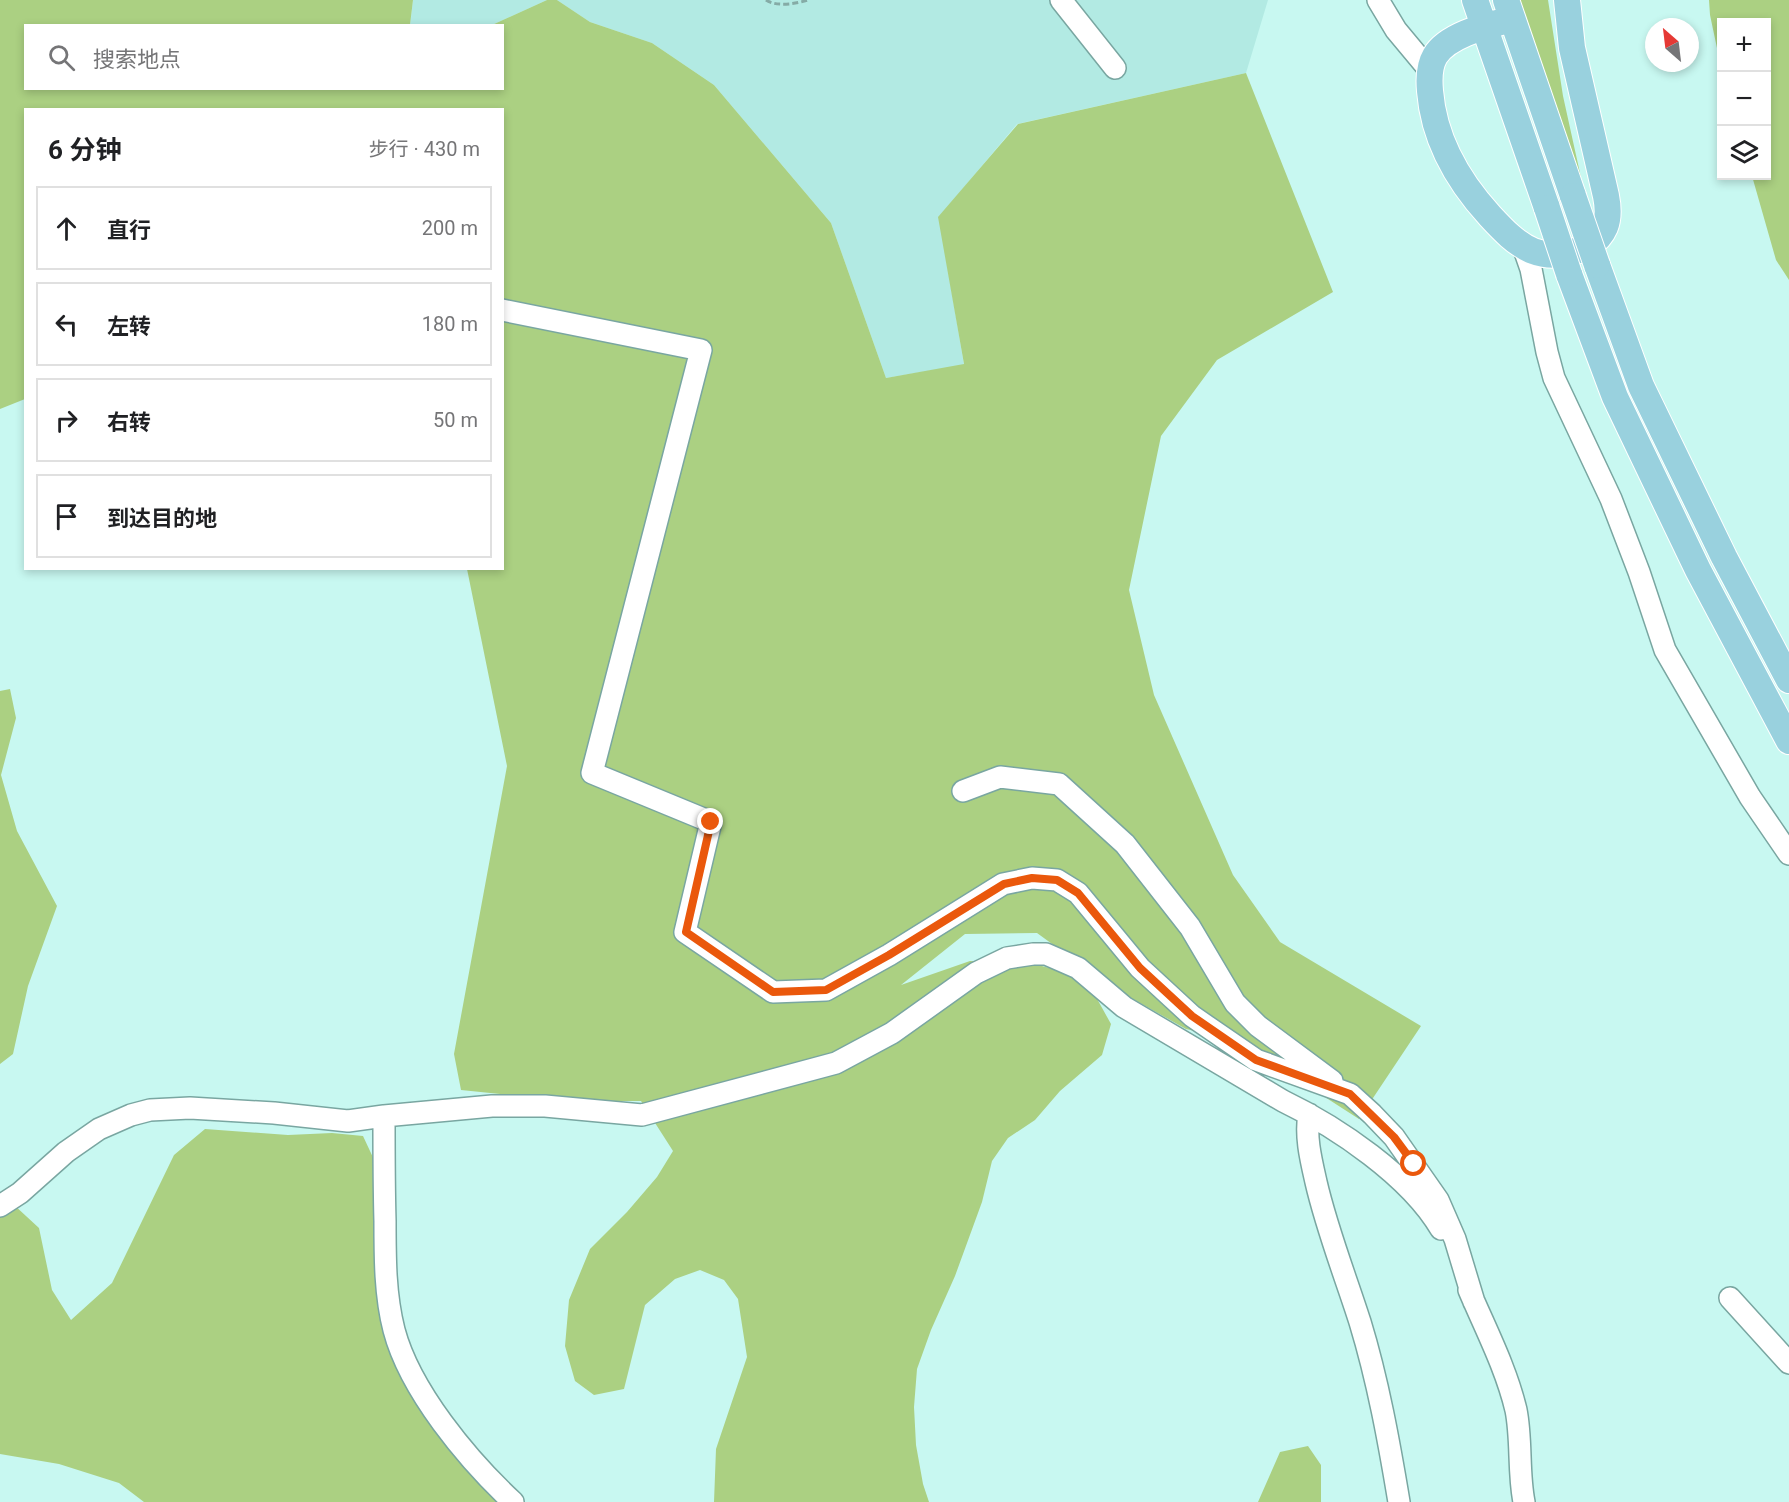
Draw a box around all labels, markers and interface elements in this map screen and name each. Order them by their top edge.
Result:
north arrow [1645,18,1699,72]
map controls [1717,18,1771,180]
button: + [1717,18,1771,72]
search box [24,24,504,90]
icon: search [45,41,78,74]
text: 搜索地点 [93,47,181,72]
button: − [1717,72,1771,126]
button: layers [1717,126,1771,180]
text: 6 分钟 [48,135,121,165]
text: 步行 · 430 m [369,137,480,161]
icon: ahead [50,212,83,245]
text: 200 m [422,216,478,240]
text: 直行 [107,218,151,243]
icon: left [50,308,83,341]
text: 180 m [422,312,478,336]
text: 左转 [107,314,151,339]
icon: right [50,404,83,437]
text: 50 m [433,408,478,432]
text: 右转 [107,410,151,435]
icon: arrive [50,500,83,533]
text: 到达目的地 [107,506,217,531]
route end [697,808,723,834]
route start [1400,1150,1426,1176]

